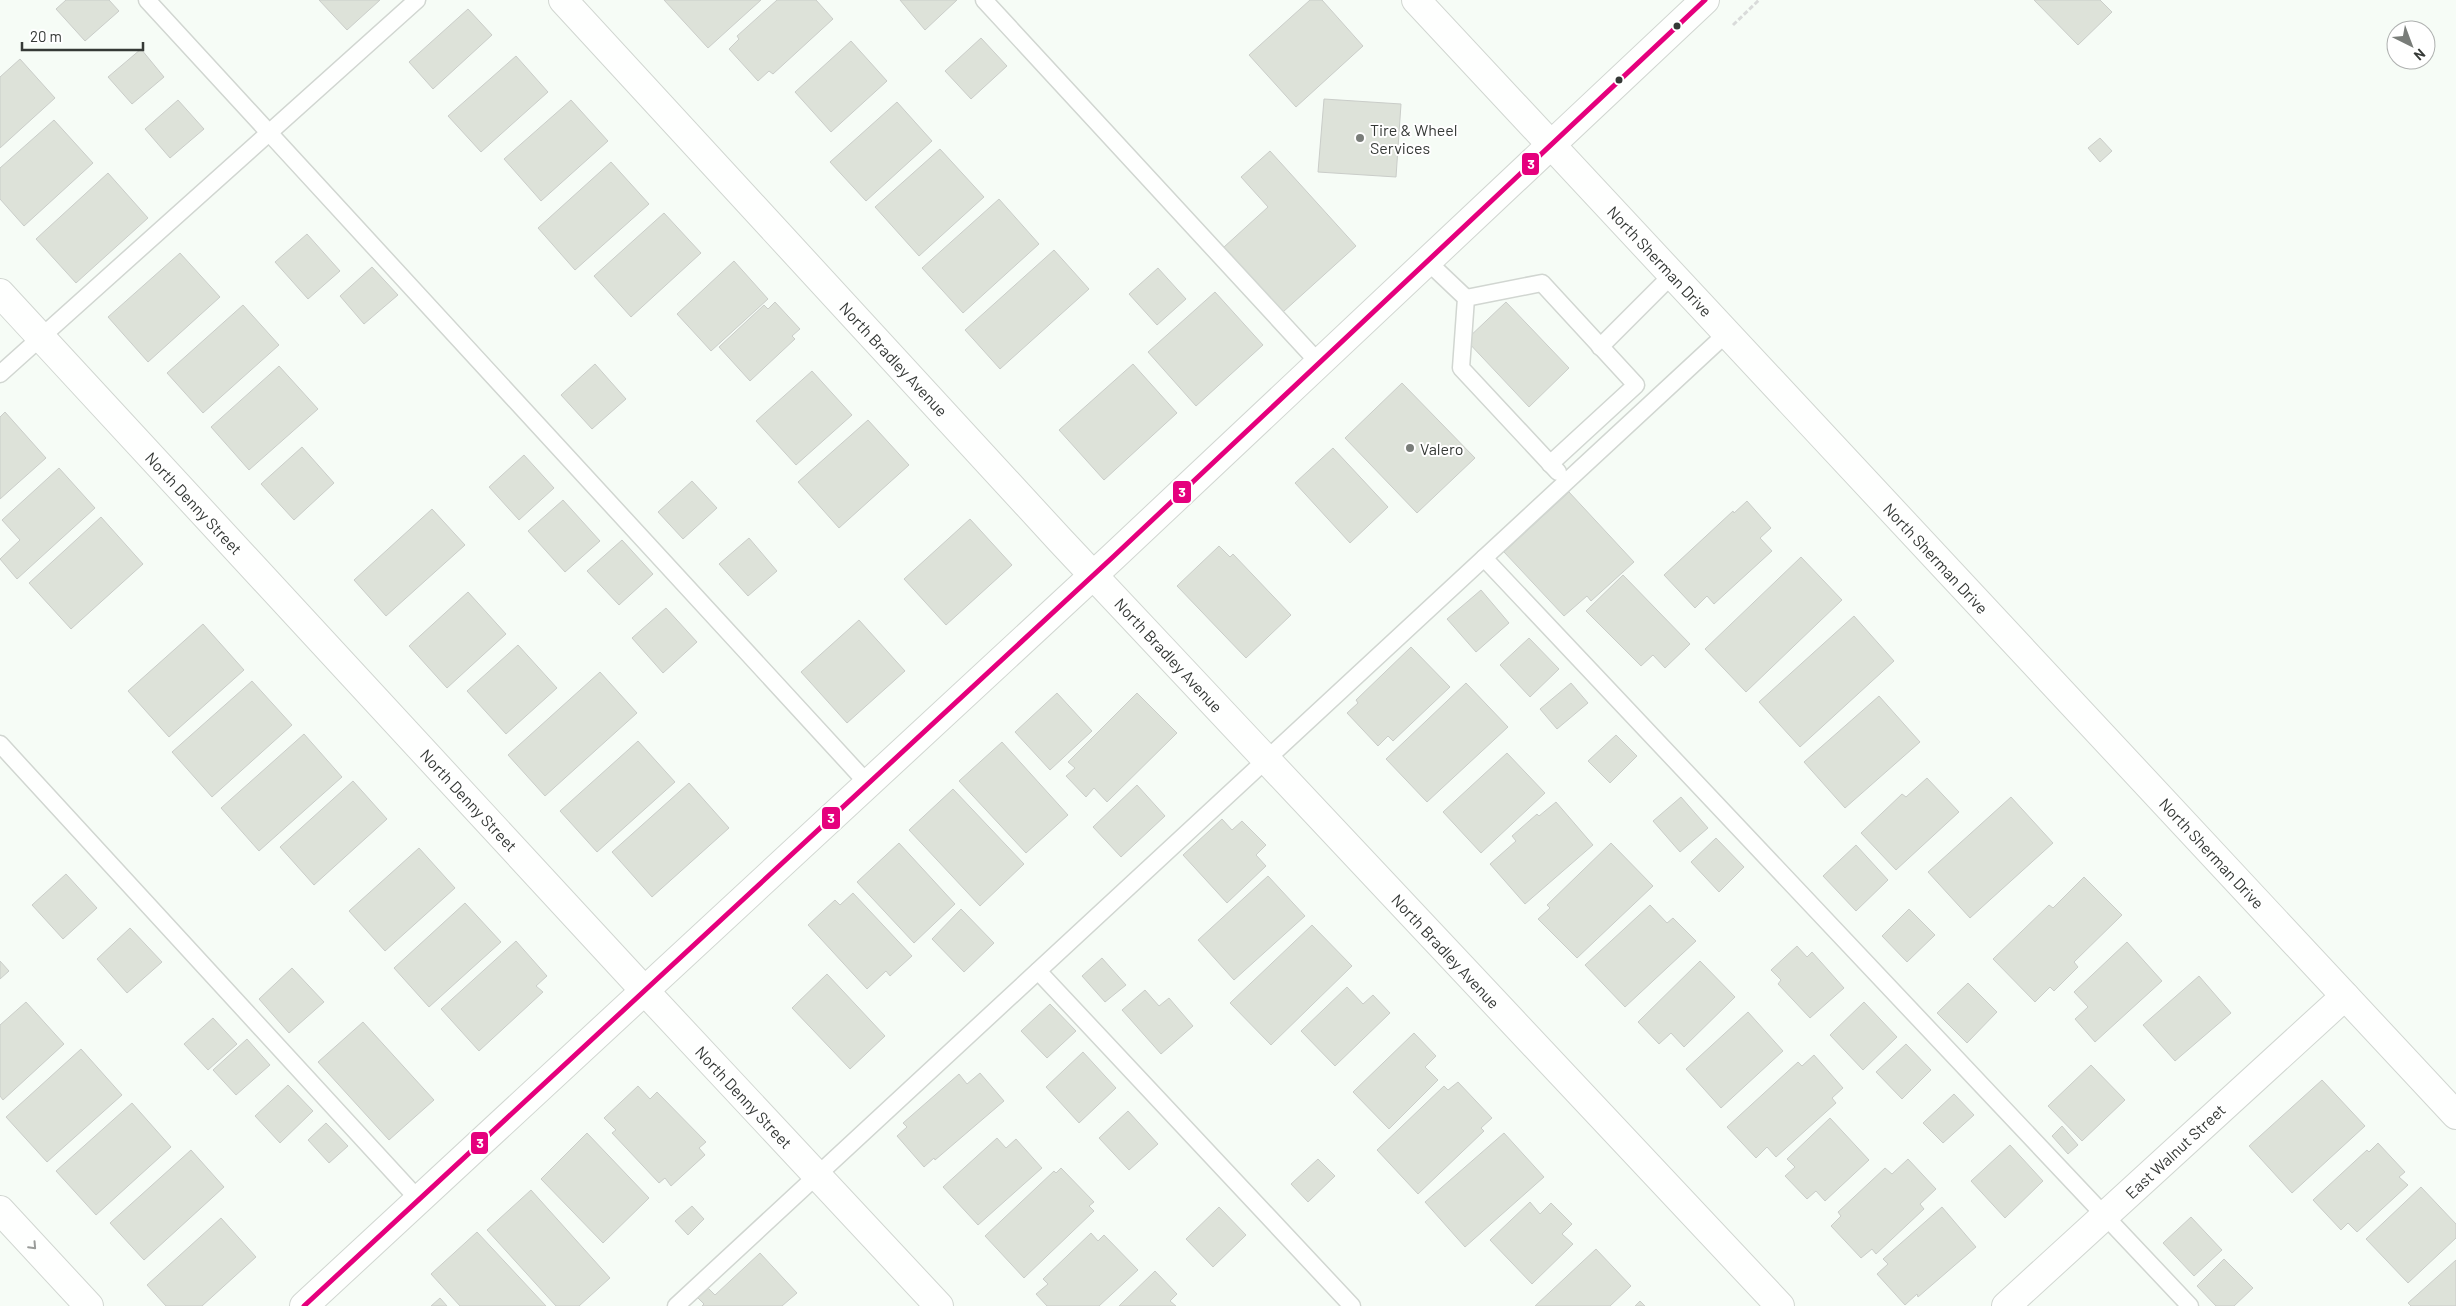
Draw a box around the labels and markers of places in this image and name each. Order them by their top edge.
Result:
unlabelled marker [1672,21,1682,31]
unlabelled marker [1614,75,1624,85]
place label: Tire & Wheel Services [1370,120,1457,157]
marker: Tire & Wheel Services [1354,132,1366,144]
place label: Valero [1420,439,1464,458]
marker: Valero [1404,442,1416,454]

